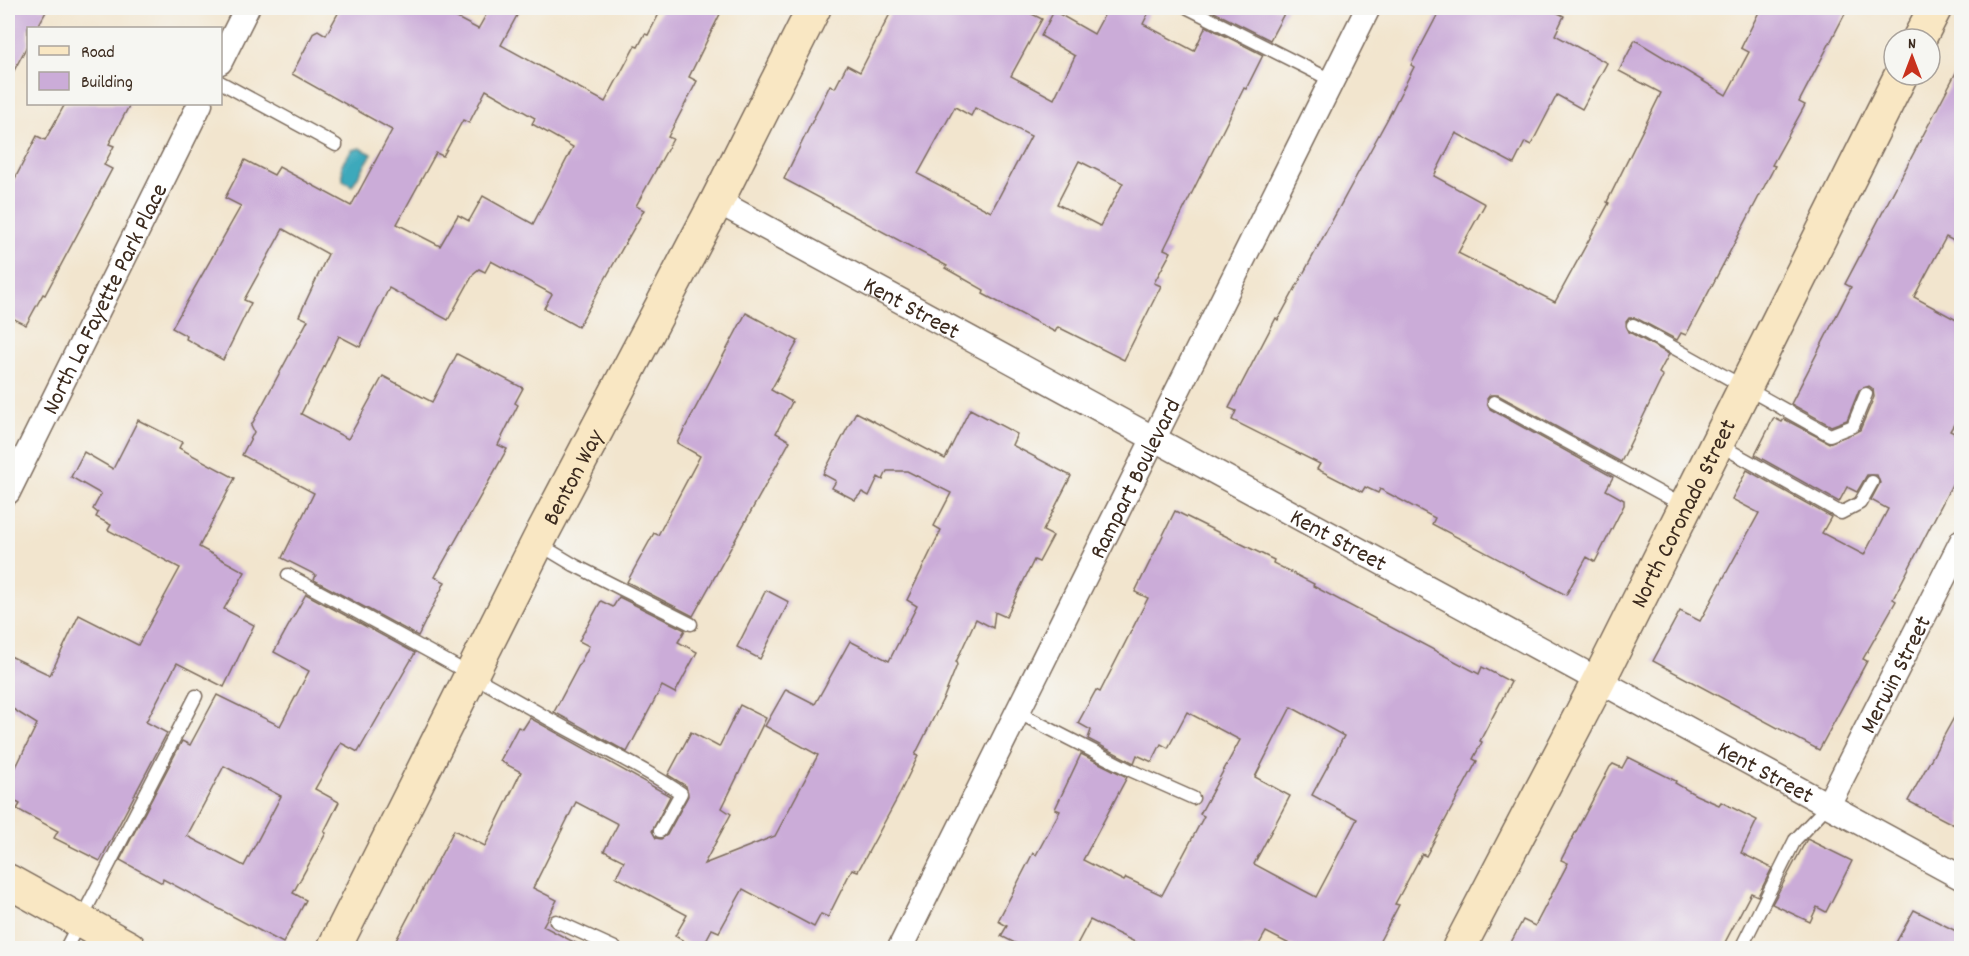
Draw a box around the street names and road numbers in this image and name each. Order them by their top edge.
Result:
street label: North La Fayette Park Place [35,178,178,421]
street label: Kent Street [856,270,965,350]
street label: Rampart Boulevard [1082,393,1191,565]
street label: North Coronado Street [1624,414,1747,615]
street label: Benton Way [535,423,615,532]
street label: Kent Street [1283,502,1392,582]
street label: Merwin Street [1853,610,1941,740]
street label: Kent Street [1710,734,1819,814]

